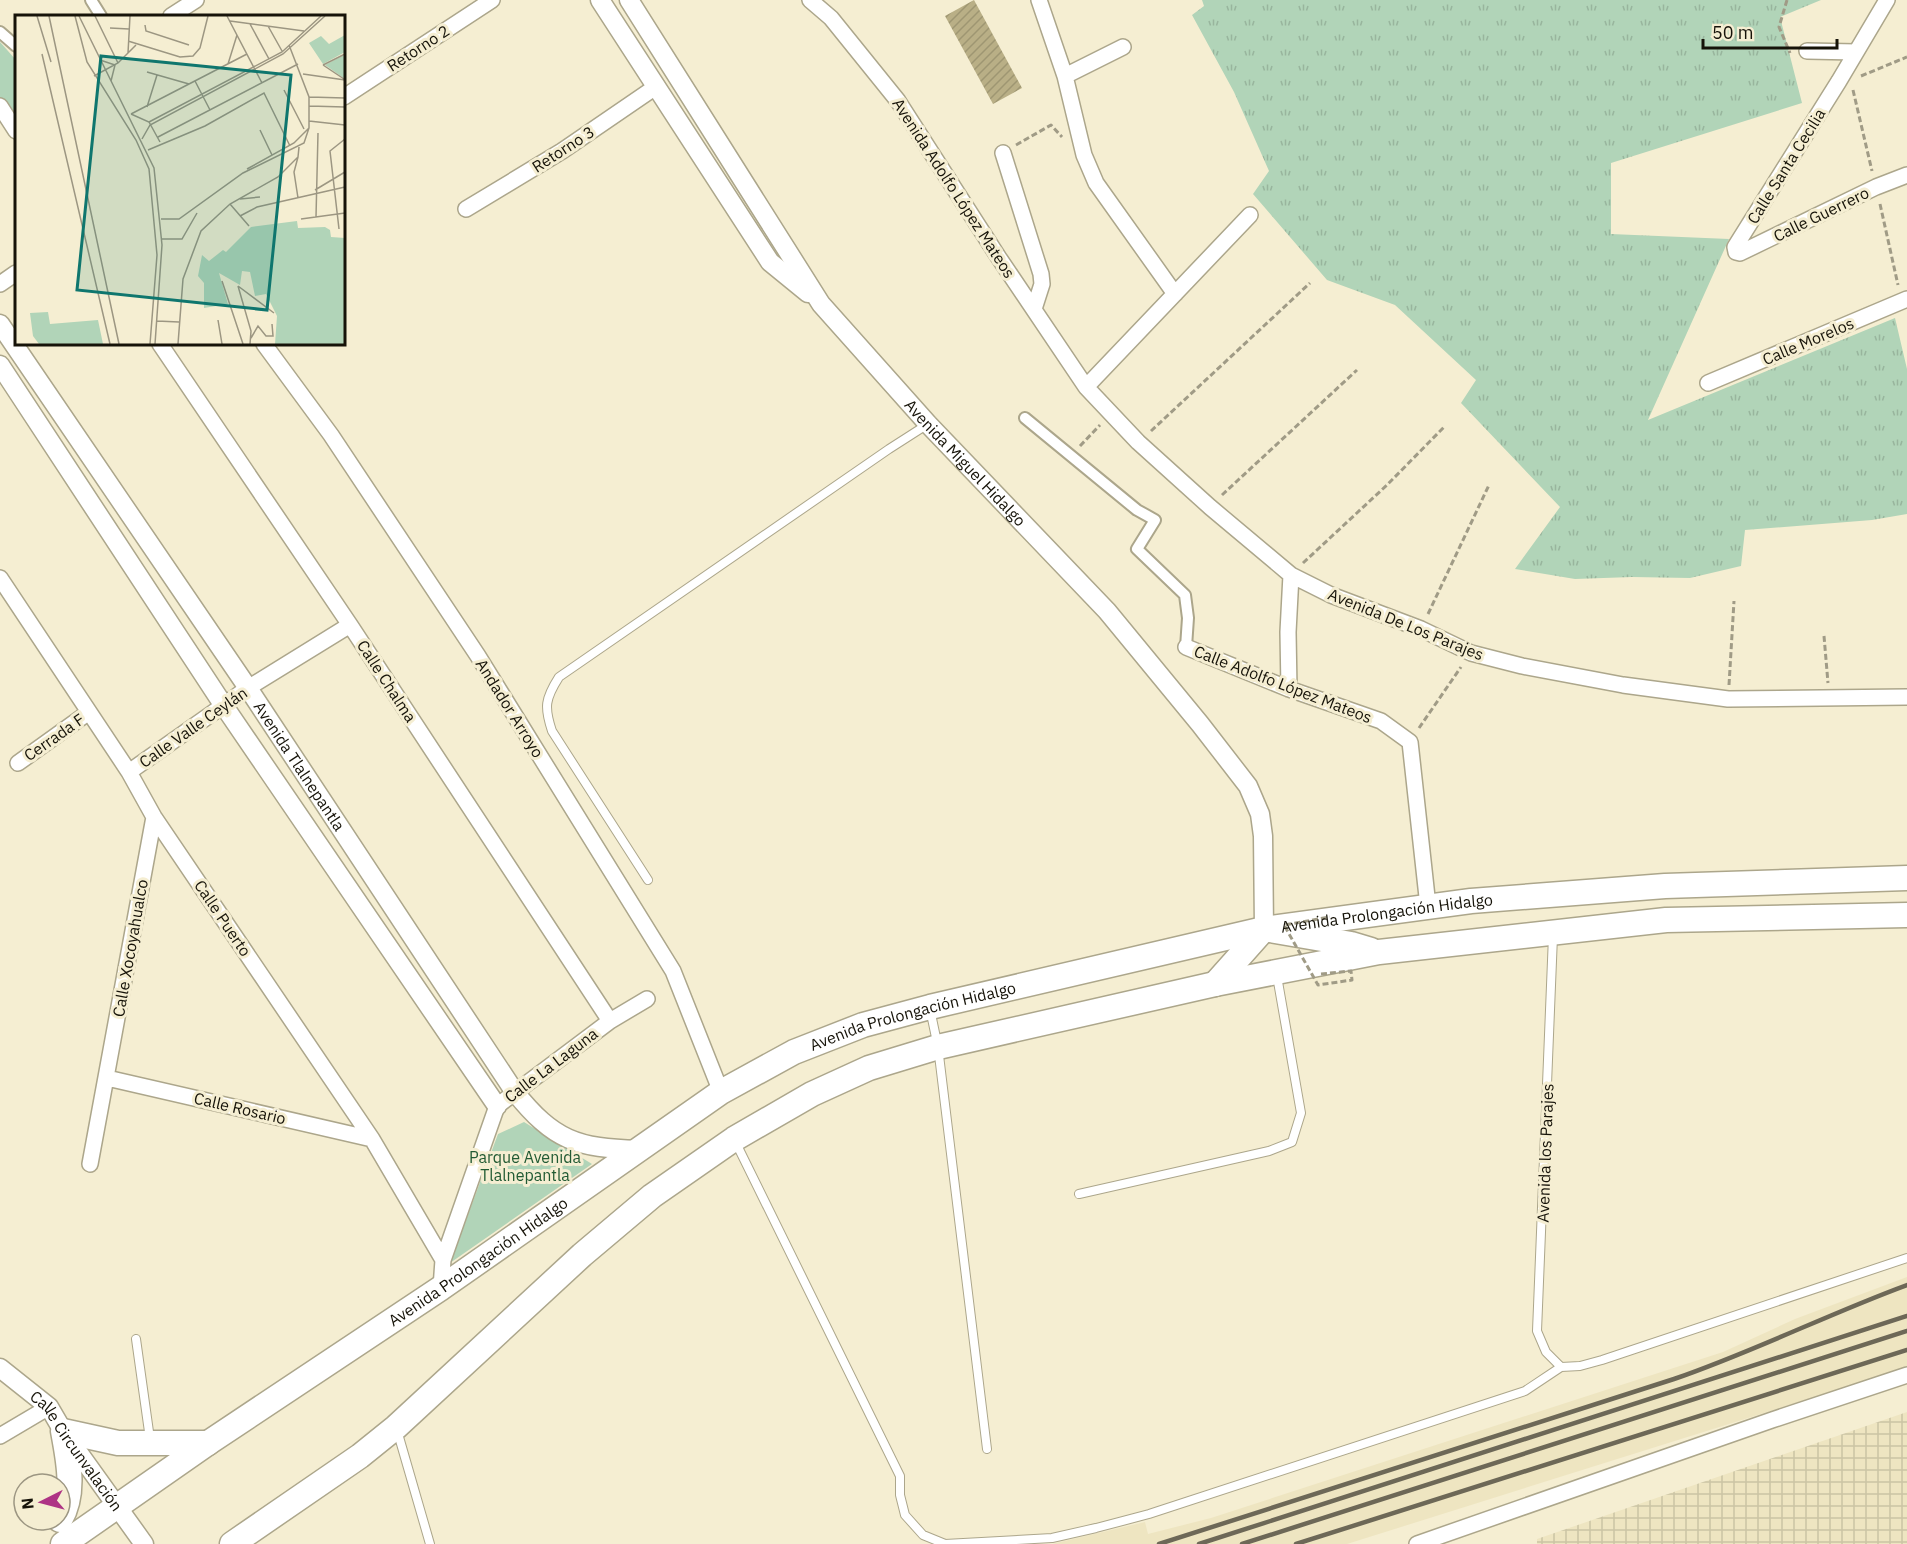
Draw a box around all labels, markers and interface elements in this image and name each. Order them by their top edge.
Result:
scale bar [1703,12,1836,50]
inset map [15,15,345,345]
street label: Retorno 2 [383,20,453,76]
text: 50 m [1712,21,1754,44]
street label: Avenida Adolfo López Mateos [888,94,1020,282]
street label: Calle Santa Cecilia [1742,104,1830,227]
street label: Retorno 3 [528,121,598,177]
street label: Calle Guerrero [1770,182,1872,246]
street label: Calle Morelos [1759,313,1857,369]
street label: Avenida Miguel Hidalgo [901,395,1030,530]
street label: Avenida De Los Parajes [1325,584,1487,664]
street label: Calle Chalma [353,636,421,726]
street label: Calle Adolfo López Mateos [1191,641,1375,727]
street label: Andador Arroyo [472,655,548,761]
street label: Calle Valle Ceylán [135,682,251,772]
street label: Avenida Tlalnepantla [250,698,350,835]
street label: Cerrada F [20,709,88,765]
street label: Calle Puerto [190,876,256,960]
street label: Calle Xocoyahualco [108,878,152,1018]
street label: Avenida Prolongación Hidalgo [1280,889,1494,937]
street label: Avenida Prolongación Hidalgo [807,977,1018,1055]
street label: Calle La Laguna [500,1023,602,1107]
street label: Avenida los Parajes [1533,1083,1557,1223]
street label: Calle Rosario [192,1088,288,1128]
park label: Parque Avenida Tlalnepantla [469,1147,582,1185]
street label: Avenida Prolongación Hidalgo [384,1192,572,1330]
street label: Calle Circunvalación [26,1386,127,1515]
north arrow [12,1472,72,1532]
text: N [17,1497,38,1510]

